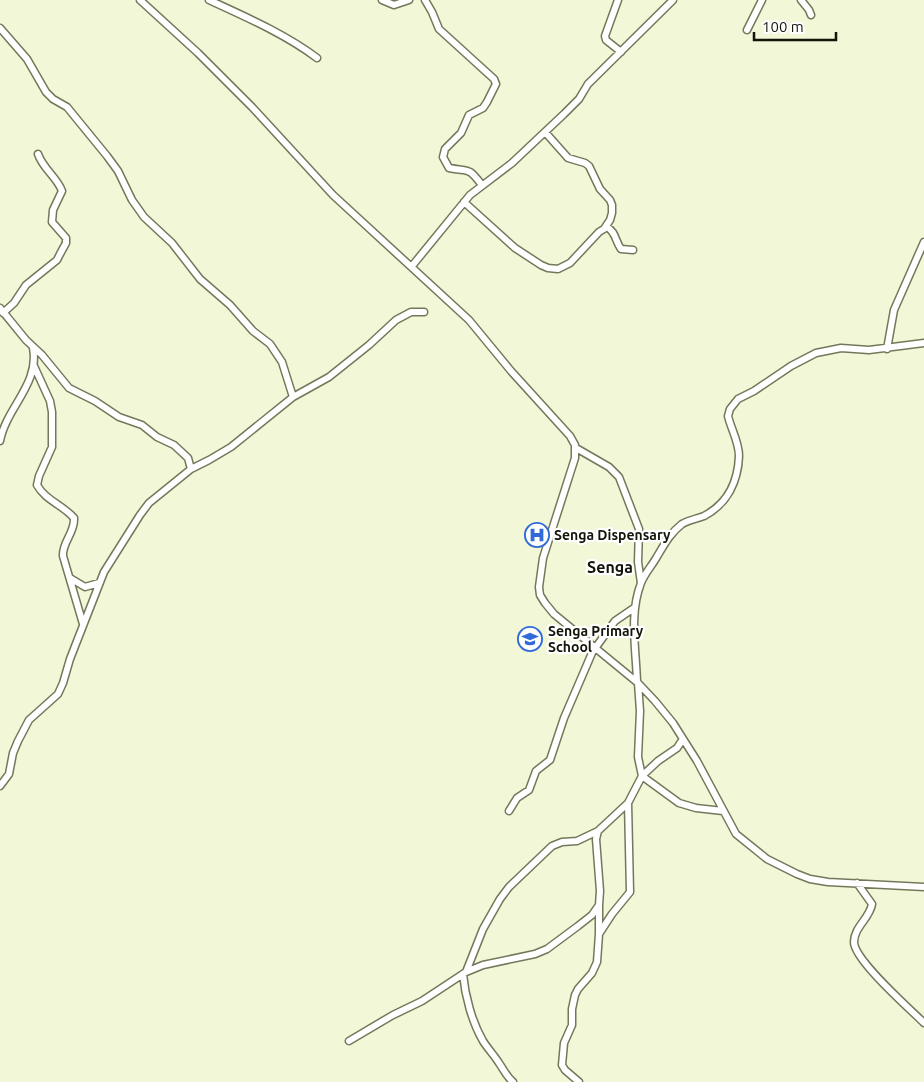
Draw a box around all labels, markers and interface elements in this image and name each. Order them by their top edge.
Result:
scale bar [754,10,836,42]
text: 100 m [762,18,804,35]
hospital icon: Senga Dispensary [524,522,550,548]
place label: Senga Dispensary [554,527,671,543]
district label: Senga [587,558,633,576]
place label: Senga Primary School [548,623,644,655]
school or university icon: Senga Primary School [517,626,543,652]

